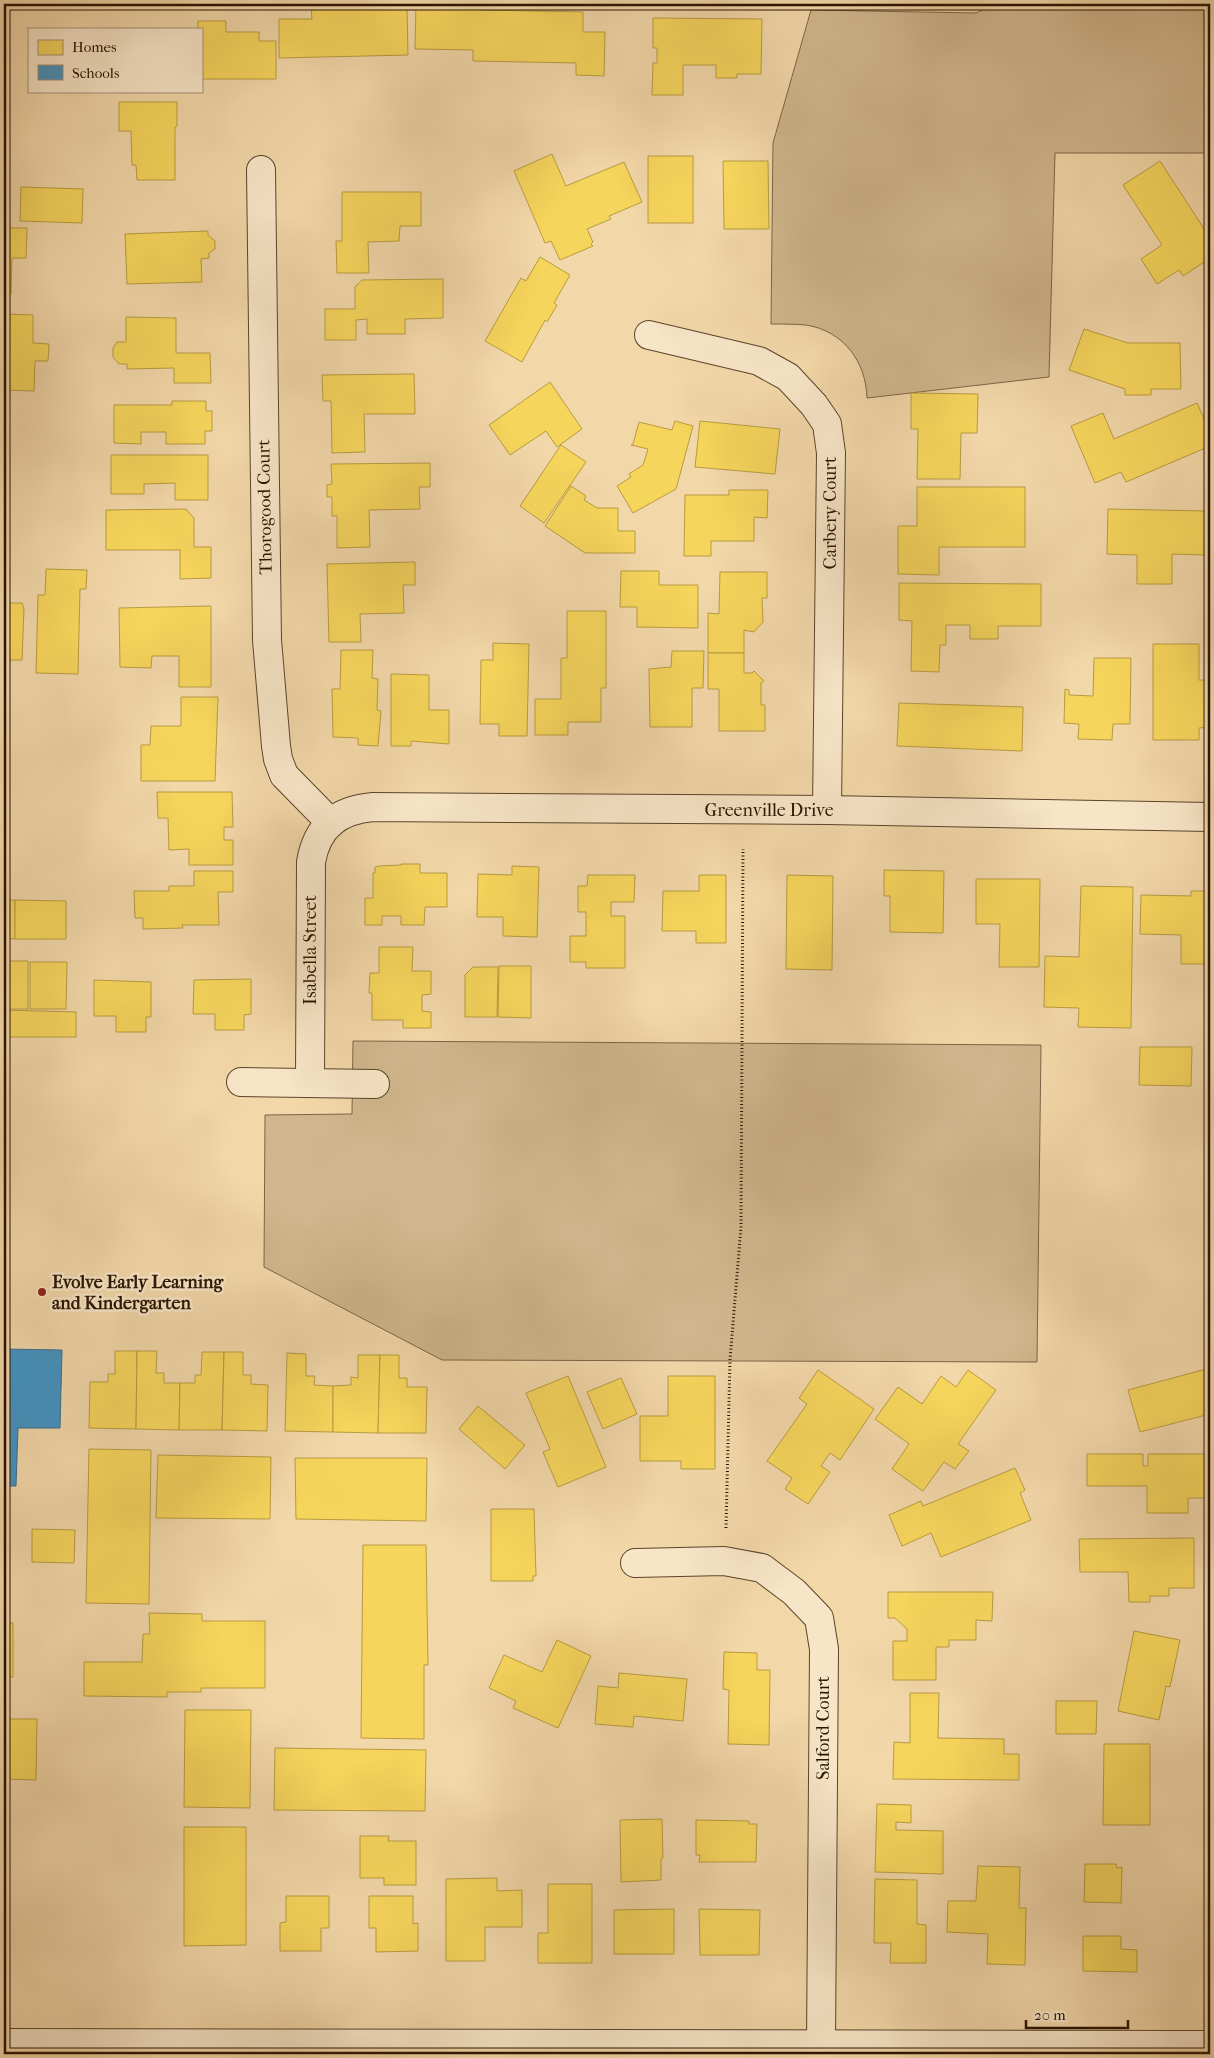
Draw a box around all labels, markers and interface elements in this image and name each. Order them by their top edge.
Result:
legend [28,28,202,92]
text: Homes [72,38,117,56]
text: Schools [72,64,120,82]
street label: Thorogood Court [253,439,277,575]
street label: Carbery Court [820,456,841,569]
street label: Greenville Drive [704,800,834,821]
street label: Isabella Street [300,894,321,1005]
place label: Evolve Early Learning and Kindergarten [52,1272,224,1314]
marker: Evolve Early Learning and Kindergarten [36,1286,48,1298]
street label: Salford Court [813,1676,834,1780]
scale bar [1026,1998,1129,2030]
text: 20 m [1034,2006,1066,2024]

